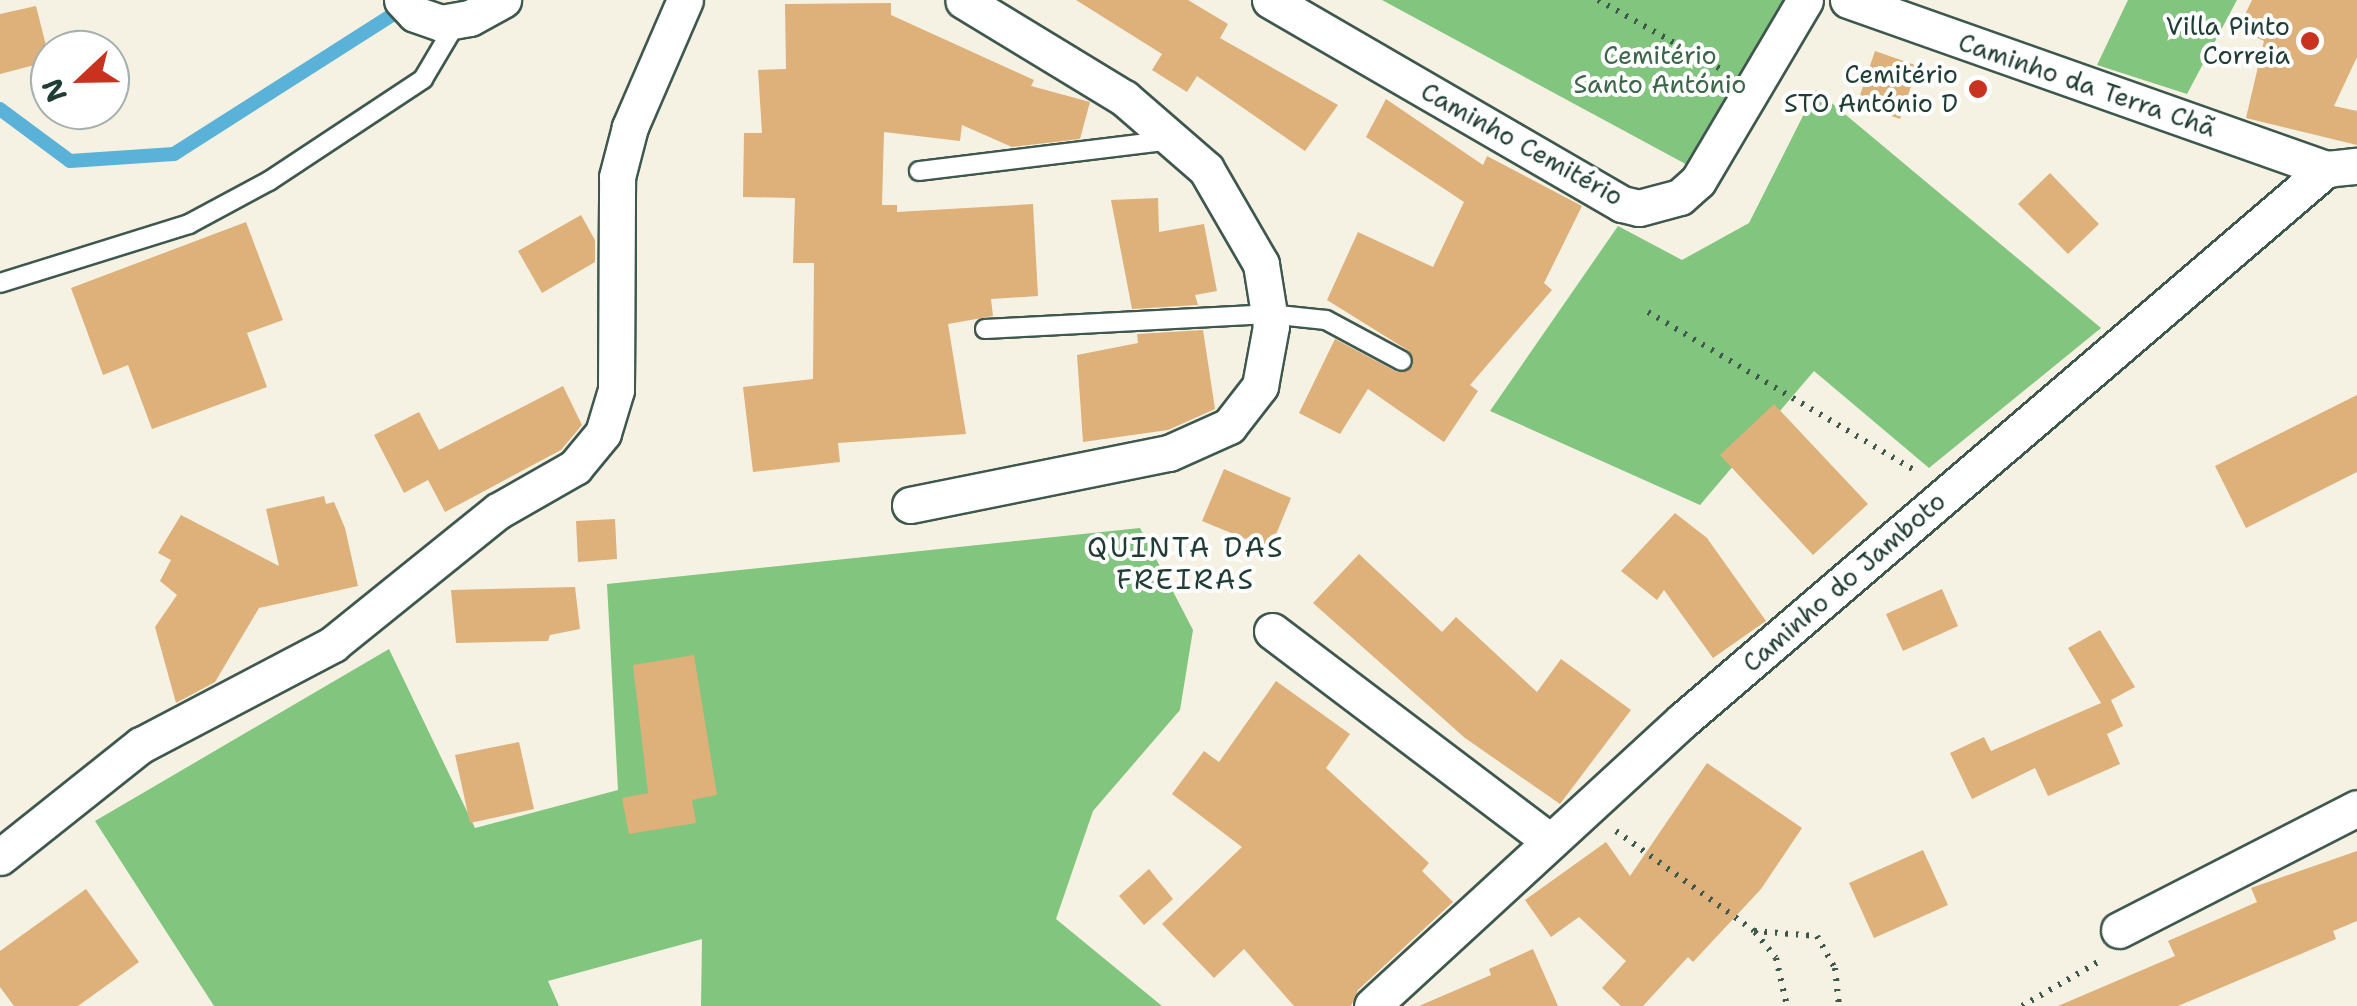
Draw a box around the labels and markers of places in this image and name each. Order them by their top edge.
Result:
place label: Villa Pinto Correia [2166,12,2290,71]
marker: Villa Pinto Correia [2299,30,2321,52]
place label: Cemitério STO António D [1784,60,1958,119]
marker: Cemitério STO António D [1967,78,1989,100]

